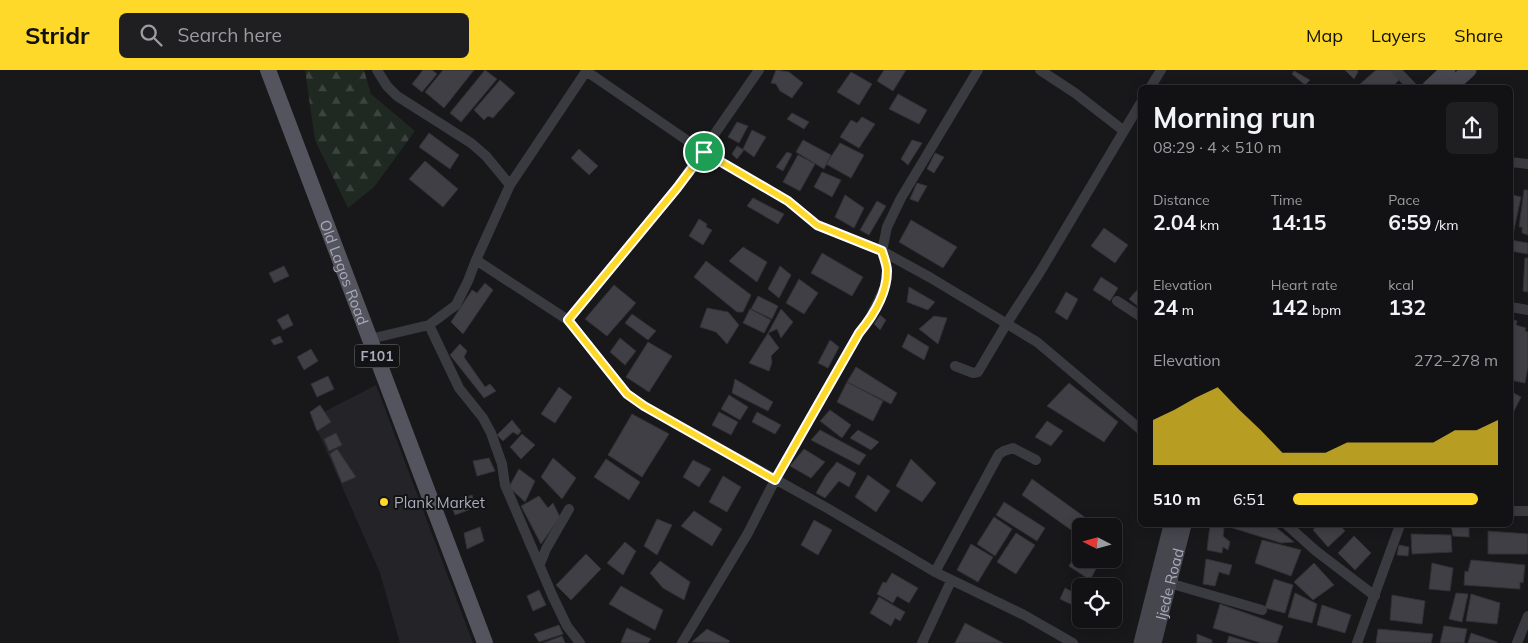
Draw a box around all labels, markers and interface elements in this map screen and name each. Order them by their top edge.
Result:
search box [119,13,469,58]
text: Stridr [25,20,89,50]
icon: search [137,21,165,49]
text: Search here [177,23,282,47]
text: Map [1306,24,1343,47]
text: Layers [1371,24,1426,47]
text: Share [1454,24,1503,47]
text: Morning run [1153,100,1316,135]
button: share [1446,102,1498,154]
pin [683,131,725,173]
text: 08:29 · 4 × 510 m [1153,137,1282,157]
icon: arrive [690,138,718,166]
text: Distance [1153,191,1210,209]
text: Time [1271,191,1302,209]
text: Pace [1388,191,1420,209]
text: 2.04 [1153,209,1196,235]
text: 14:15 [1271,209,1326,235]
text: 6:59 [1388,209,1431,235]
text: km [1196,216,1219,234]
text: /km [1431,216,1458,234]
street label: Old Lagos Road [316,217,373,327]
text: Elevation [1153,276,1212,294]
text: Heart rate [1271,276,1337,294]
text: kcal [1388,276,1414,294]
text: 24 [1153,294,1178,320]
text: 142 [1271,294,1308,320]
text: 132 [1388,294,1426,320]
text: m [1178,301,1194,319]
text: bpm [1308,301,1341,319]
road number: F101 [354,344,400,368]
text: Elevation [1153,350,1221,370]
text: 272–278 m [1414,350,1498,370]
text: 510 m [1153,489,1201,509]
text: 6:51 [1233,489,1265,509]
place label: Plank Market [394,493,485,512]
marker: Plank Market [378,496,390,508]
north arrow [1072,518,1122,568]
map controls [1072,518,1122,628]
street label: Ijede Road [1151,546,1187,622]
button: locate [1072,578,1122,628]

